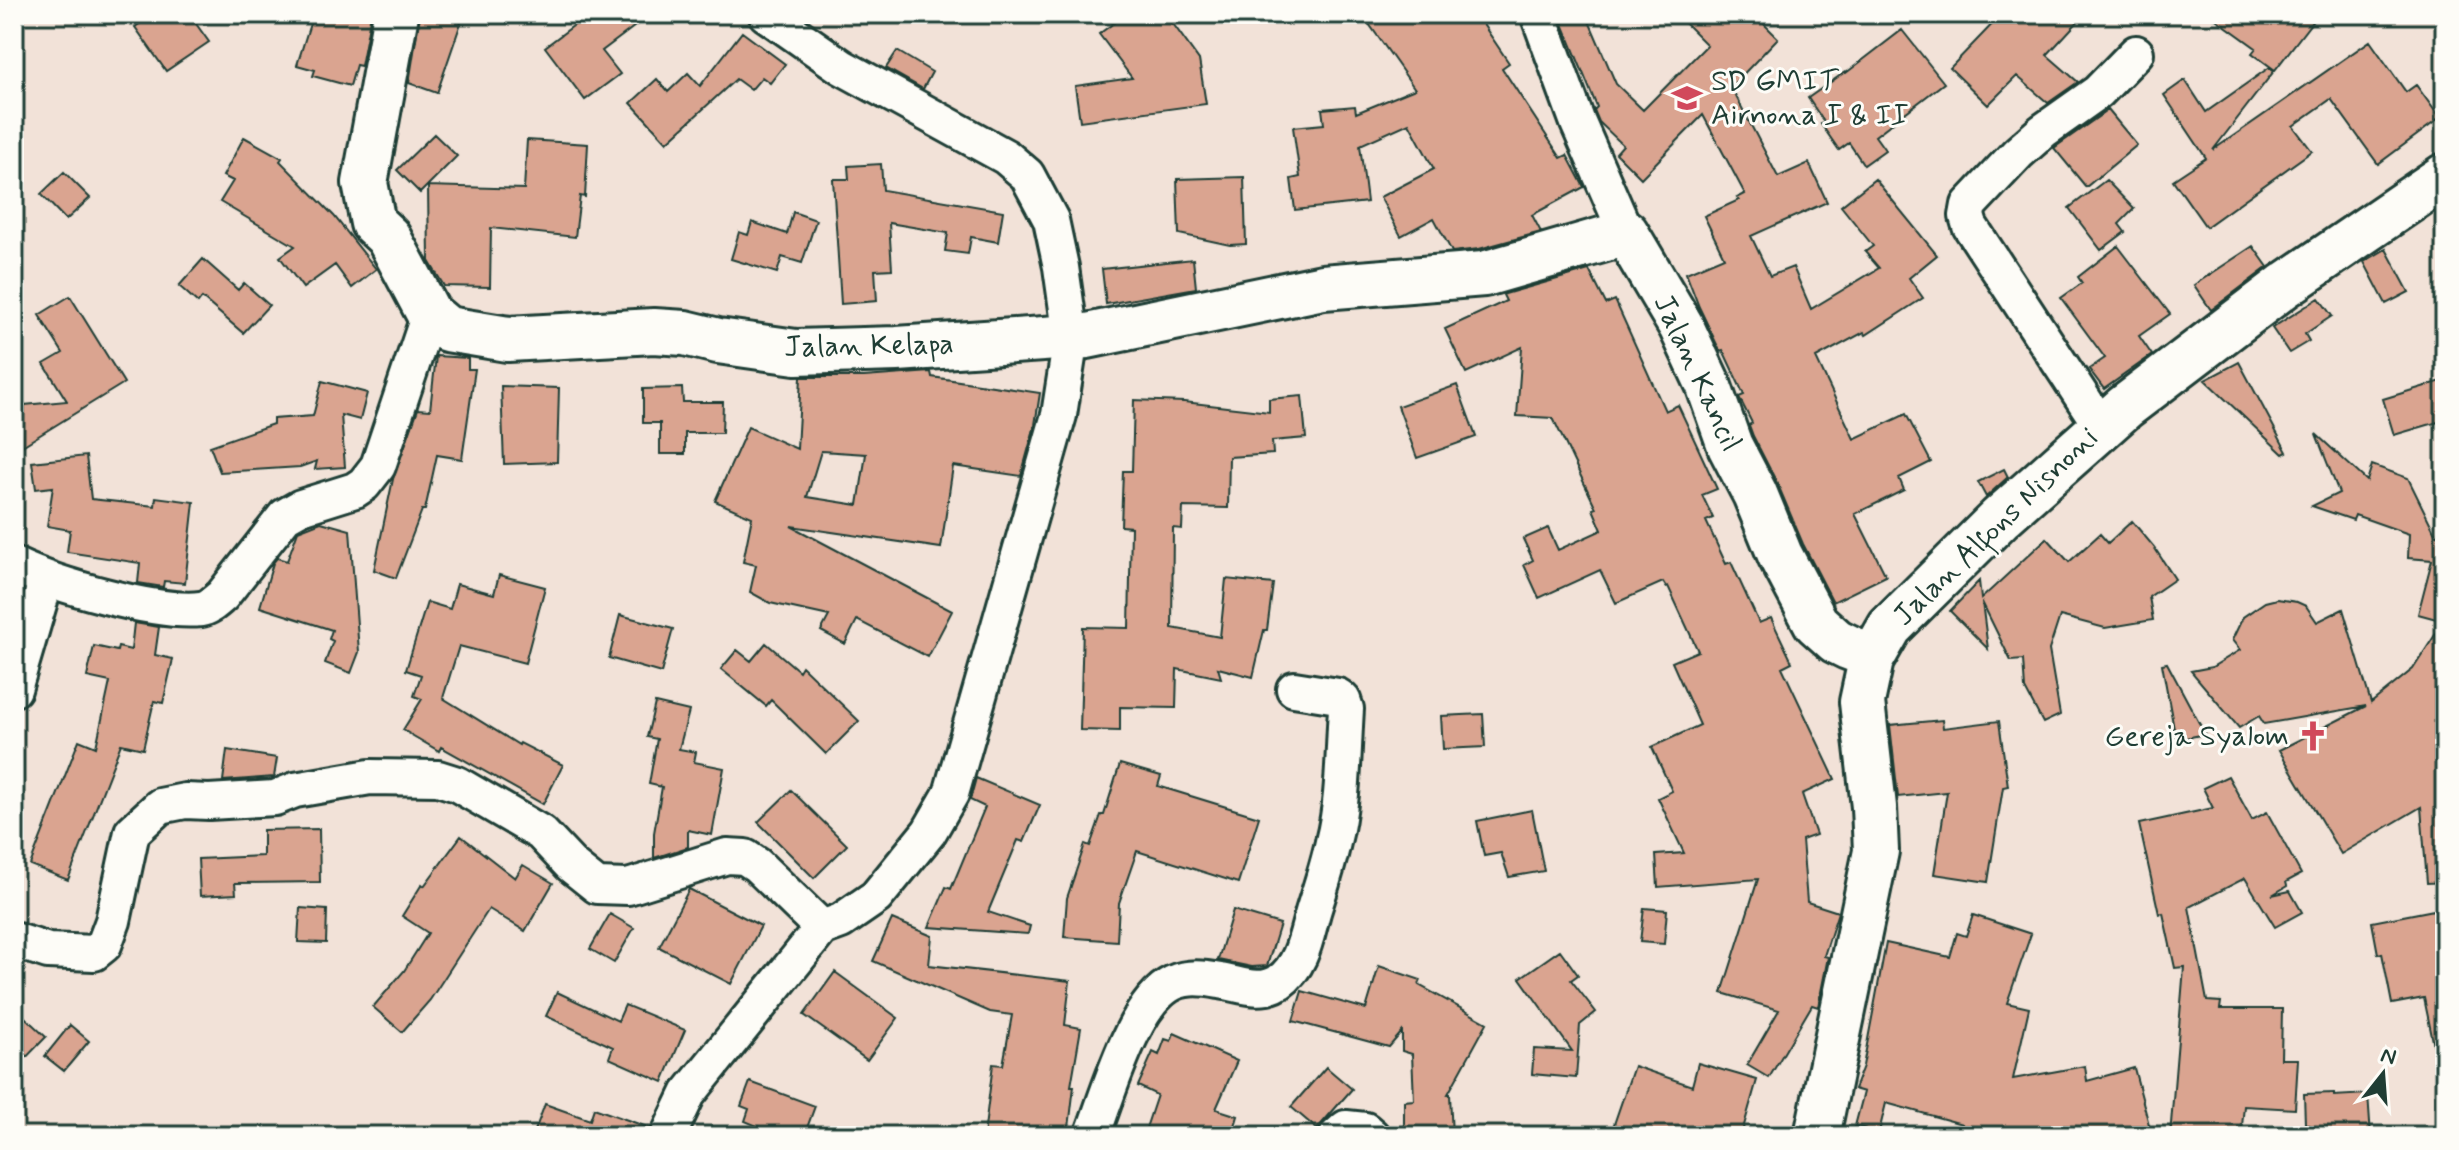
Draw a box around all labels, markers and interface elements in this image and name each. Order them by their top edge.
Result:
place label: SD GMIT Airnona I & II [1711,62,1909,135]
school or university icon: SD GMIT Airnona I & II [1670,81,1704,115]
street label: Jalan Kancil [1644,288,1750,458]
street label: Jalan Kelapa [784,325,954,367]
street label: Jalan Alfons Nisnoni [1885,419,2108,636]
place label: Gereja Syalom [2105,717,2289,756]
church icon: Gereja Syalom [2296,719,2330,753]
north arrow [2343,1034,2423,1114]
text: N [2377,1041,2399,1072]

